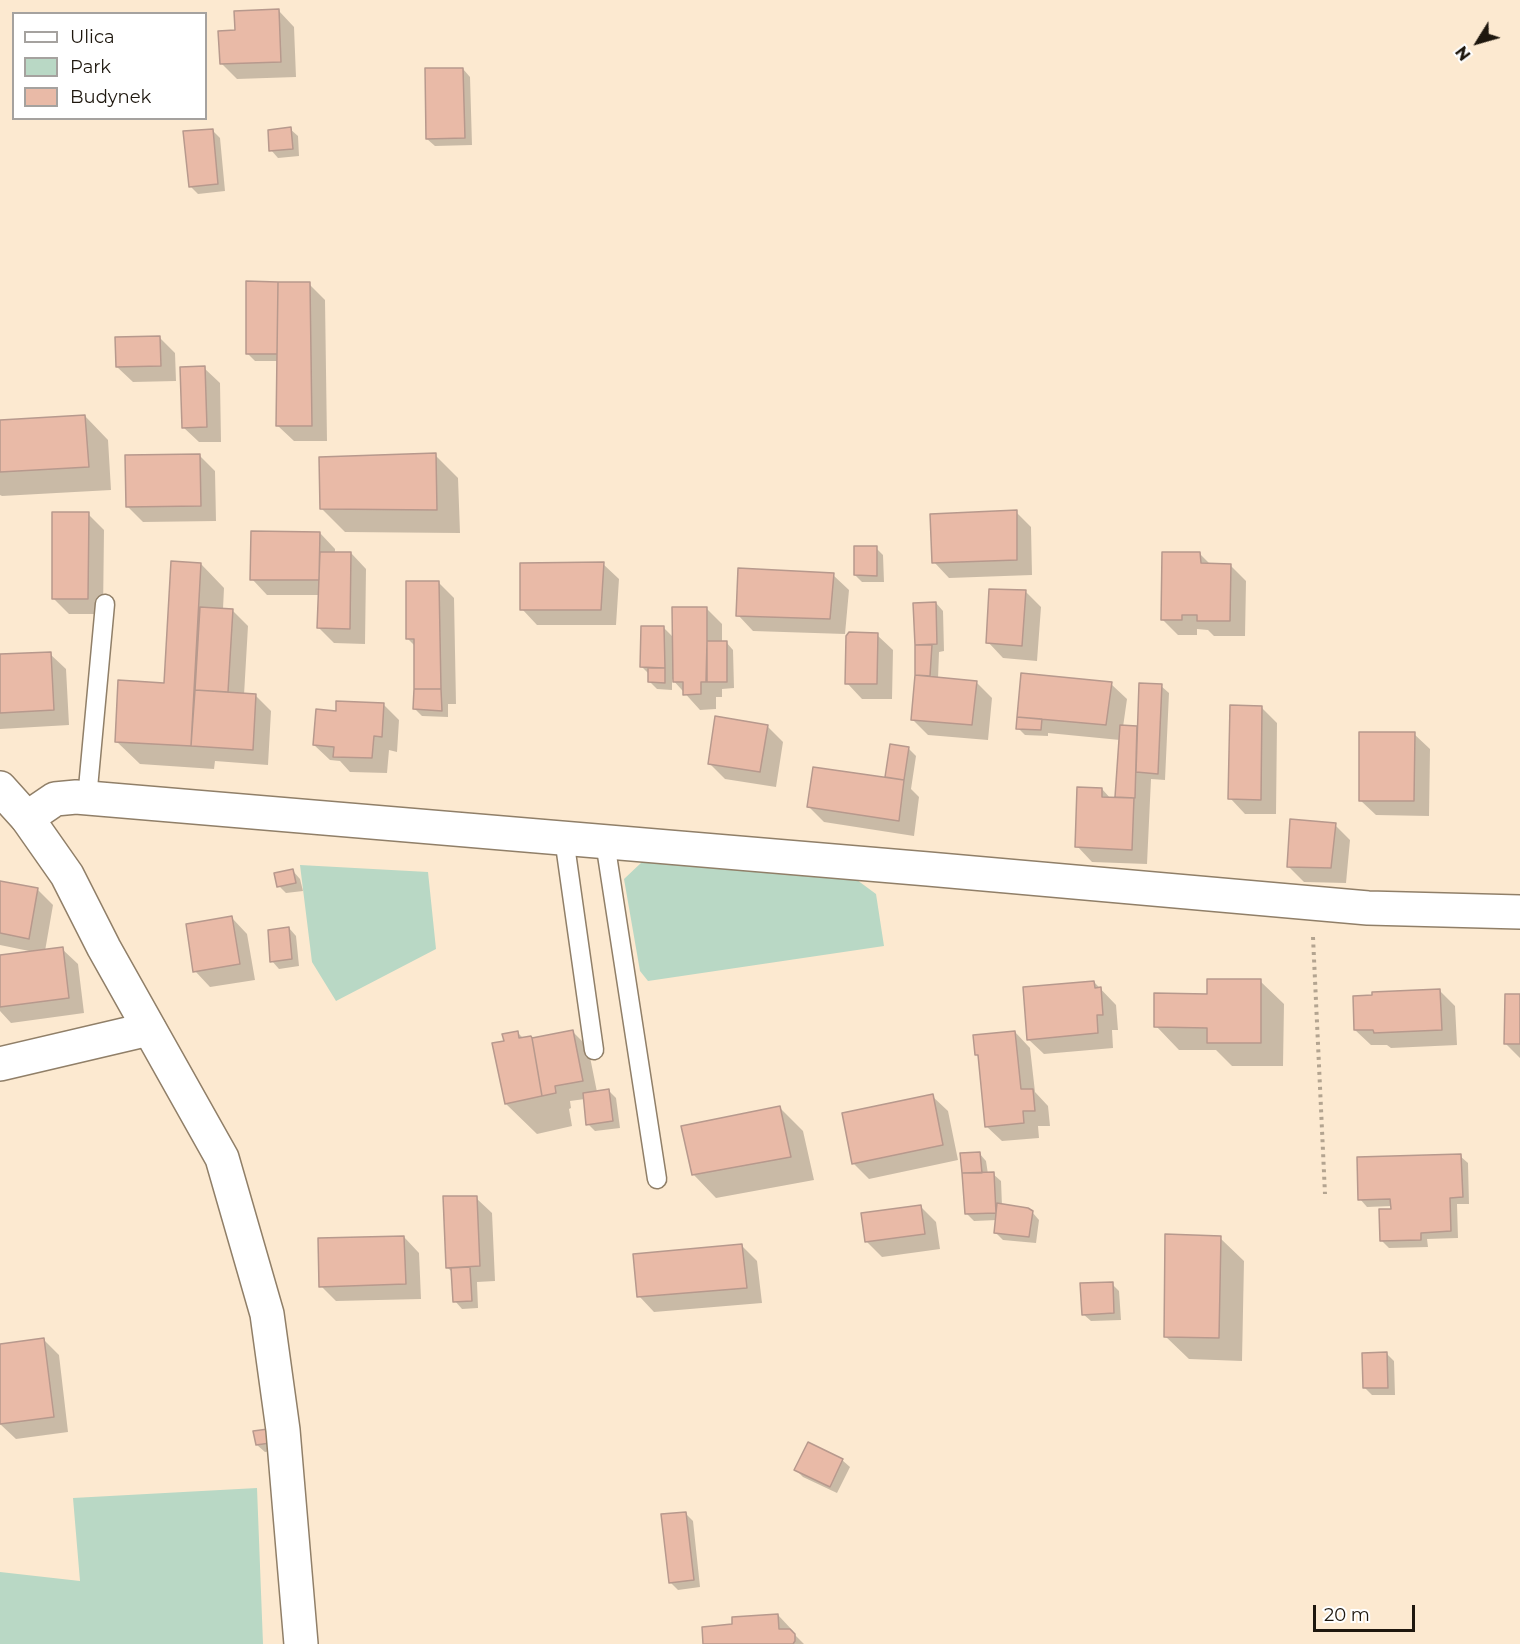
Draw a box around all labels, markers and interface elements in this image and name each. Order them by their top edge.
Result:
legend [12,12,207,120]
north arrow [1448,12,1508,72]
text: Ulica [70,26,115,48]
text: N [1452,42,1475,64]
text: Park [70,56,111,78]
text: Budynek [70,86,151,108]
scale bar [1316,1593,1418,1631]
text: 20 m [1324,1604,1370,1626]

